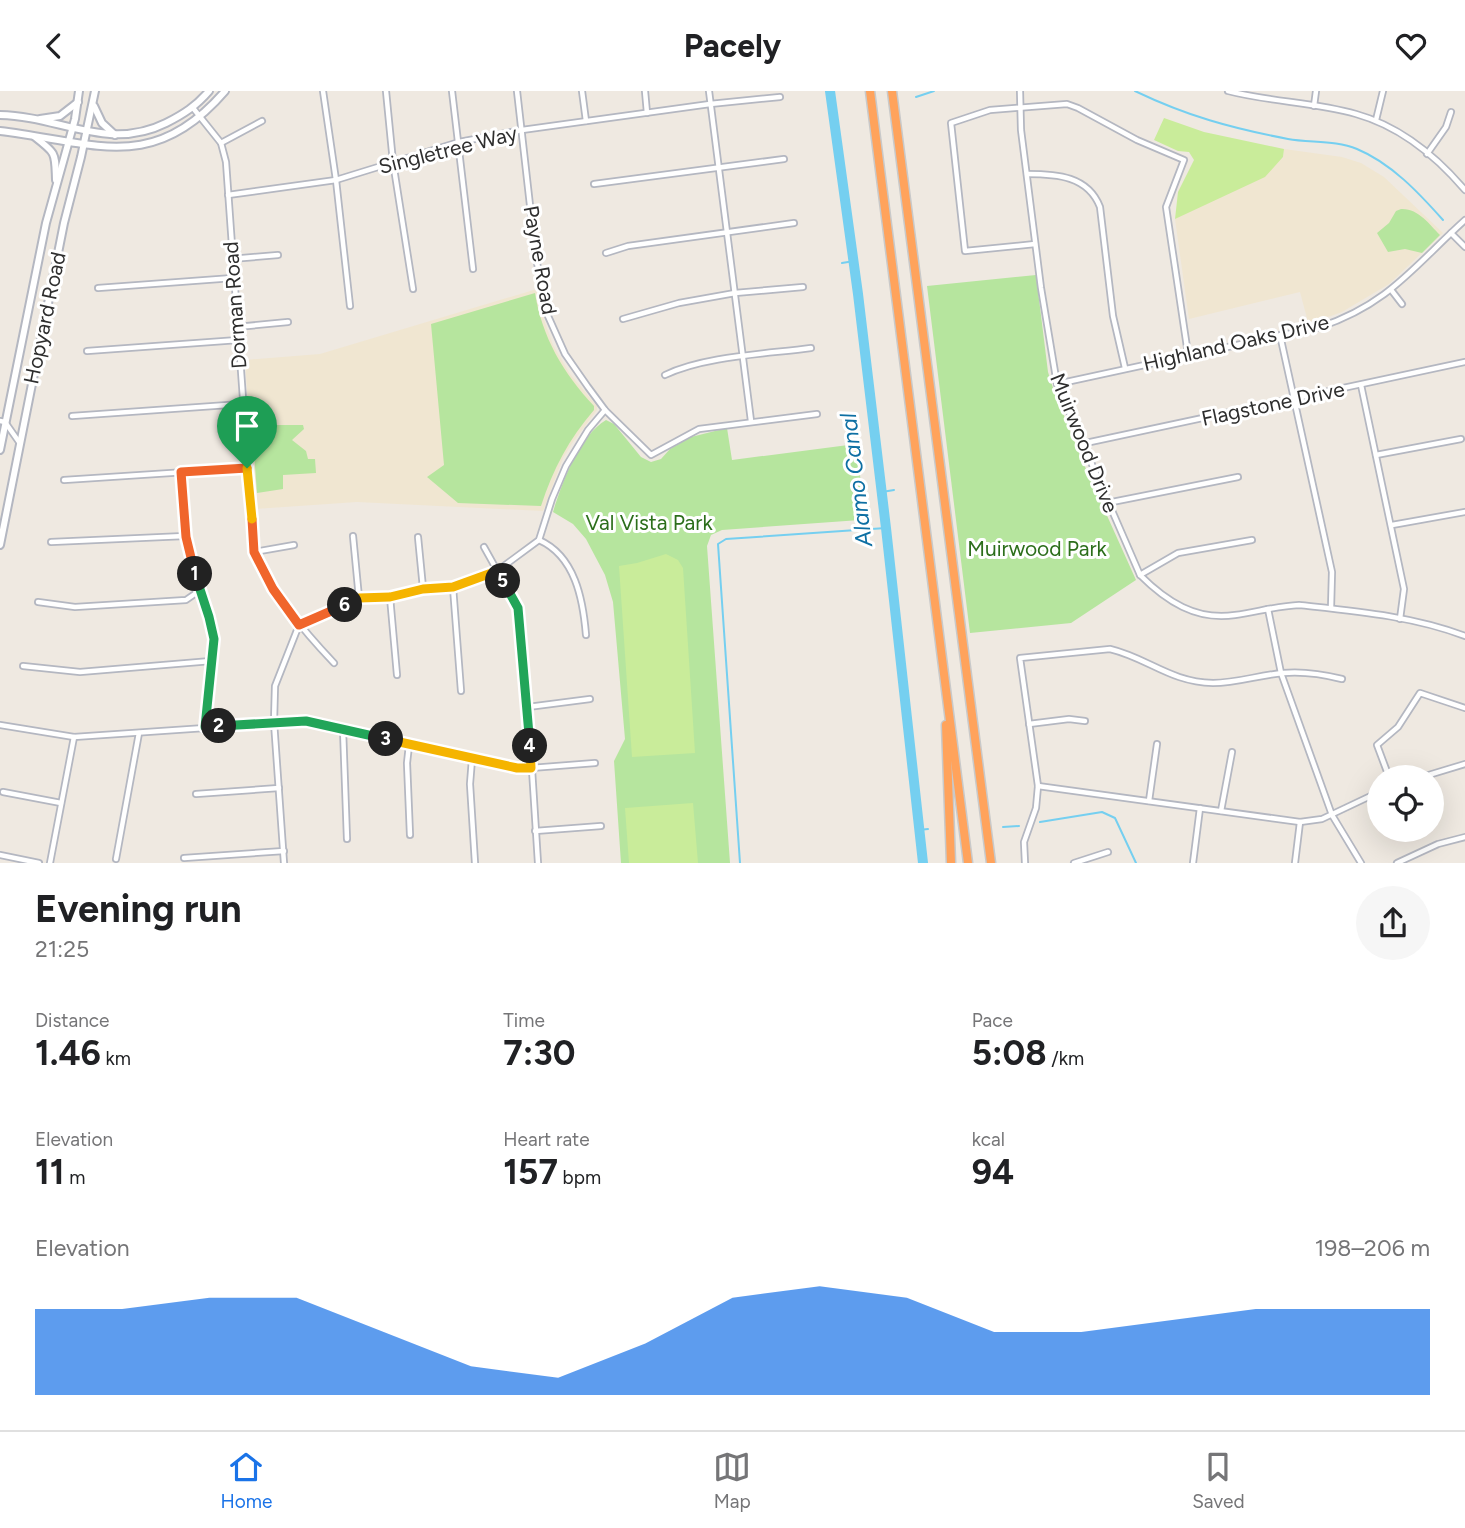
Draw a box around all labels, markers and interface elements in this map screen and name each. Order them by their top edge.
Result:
icon: back [35,27,73,65]
text: Pacely [684,27,781,65]
icon: heart [1392,27,1430,65]
street label: Singletree Way [376,120,520,179]
street label: Payne Road [519,203,562,316]
street label: Dorman Road [218,241,251,370]
street label: Hopyard Road [18,250,71,386]
street label: Highland Oaks Drive [1141,309,1331,376]
street label: Muirwood Drive [1045,369,1124,516]
street label: Flagstone Drive [1199,376,1347,431]
pin [217,396,277,468]
icon: arrive [228,407,266,445]
water label: Alamo Canal [834,411,878,549]
park label: Val Vista Park [585,510,713,535]
park label: Muirwood Park [967,536,1108,561]
pin: 1 [178,557,212,591]
text: 1 [190,562,199,585]
pin: 5 [486,563,520,599]
text: 5 [497,569,508,592]
pin: 6 [328,587,362,623]
text: 6 [339,593,350,616]
pin: 2 [202,709,236,743]
text: 2 [213,714,224,737]
pin: 3 [368,721,404,757]
text: 3 [380,727,391,750]
pin: 4 [512,729,548,763]
text: 4 [523,734,536,757]
map controls [1367,765,1444,842]
button: locate [1367,765,1444,842]
text: Evening run [35,886,242,932]
button: share [1356,886,1430,960]
text: 21:25 [35,935,89,963]
text: Distance [35,1009,109,1032]
text: Time [503,1009,545,1032]
text: Pace [972,1009,1013,1032]
text: 1.46 [35,1032,101,1074]
text: 7:30 [503,1032,575,1074]
text: 5:08 [972,1032,1047,1074]
text: km [101,1047,131,1070]
text: /km [1047,1047,1084,1070]
text: Elevation [35,1128,113,1151]
text: Heart rate [503,1128,590,1151]
text: kcal [972,1128,1005,1151]
text: 11 [35,1151,65,1193]
text: 157 [503,1151,558,1193]
text: 94 [972,1151,1014,1193]
text: m [65,1166,85,1189]
text: bpm [558,1166,601,1189]
text: Elevation [35,1234,130,1262]
text: 198–206 m [1315,1234,1430,1262]
tab: Home [220,1448,272,1513]
tab: Map [713,1448,751,1513]
tab: Saved [1192,1448,1245,1513]

